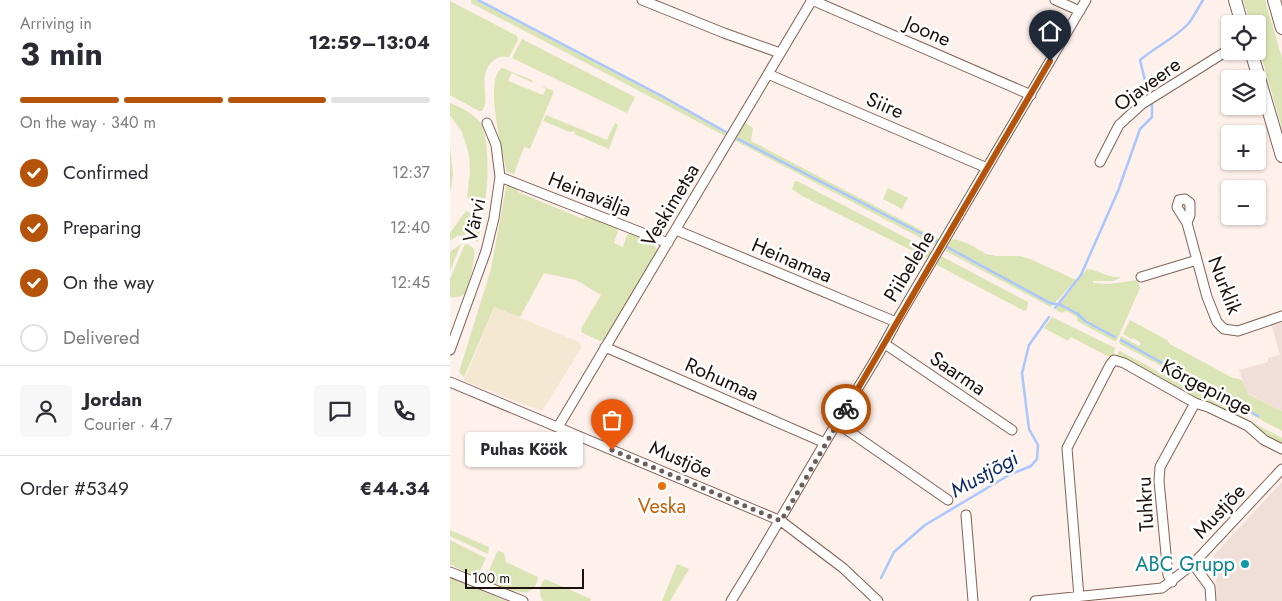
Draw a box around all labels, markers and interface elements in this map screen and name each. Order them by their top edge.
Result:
street label: Joone [898,8,955,54]
pin [1029,10,1071,61]
text: Arriving in [20,12,92,35]
map controls [1221,15,1266,225]
button: locate [1221,15,1266,60]
icon: home [1036,17,1064,45]
text: 12:59–13:04 [308,29,430,56]
text: 3 min [20,31,103,77]
street label: Ojaveere [1108,50,1187,119]
button: layers [1221,70,1266,115]
street label: Siire [862,85,908,126]
text: On the way · 340 m [20,111,156,134]
button: + [1221,125,1266,170]
street label: Veskimetsa [634,158,707,252]
icon: check [20,159,48,187]
text: Confirmed [63,159,149,186]
text: 12:37 [392,161,430,184]
street label: Heinavälja [544,165,636,224]
button: − [1221,180,1266,225]
street label: Värvi [456,195,493,245]
icon: check [20,214,48,242]
text: Preparing [63,214,141,241]
text: 12:40 [390,216,430,239]
street label: Piibelehe [877,225,942,307]
street label: Heinamaa [747,231,836,290]
street label: Nurklik [1200,252,1249,319]
icon: check [20,269,48,297]
text: On the way [63,269,154,296]
text: 12:45 [391,271,430,294]
text: Delivered [63,324,140,351]
street label: Saarma [924,344,992,403]
street label: Rohumaa [680,350,763,409]
street label: Kõrgepinge [1156,352,1257,423]
courier [821,384,871,434]
button: person [20,385,72,437]
button: chat [314,385,366,437]
button: phone [378,385,430,437]
text: Jordan [84,386,142,413]
icon: bike [832,395,860,423]
pin [591,399,633,450]
icon: bag [598,406,626,434]
text: Courier · 4.7 [84,413,172,436]
callout: Puhas Köök [464,432,582,468]
street label: Mustjõe [645,433,717,486]
text: Puhas Köök [480,438,568,461]
water label: Mustjõgi [945,443,1024,505]
text: Order #5349 [20,475,129,502]
text: €44.34 [360,475,430,502]
street label: Tuhkru [1130,476,1161,532]
street label: Mustjõe [1186,477,1252,545]
marker: Veska [656,480,668,492]
place label: Veska [638,492,686,521]
place label: ABC Grupp [1135,550,1235,579]
marker: ABC Grupp [1239,558,1251,570]
scale bar [465,566,584,589]
text: 100 m [472,568,510,588]

